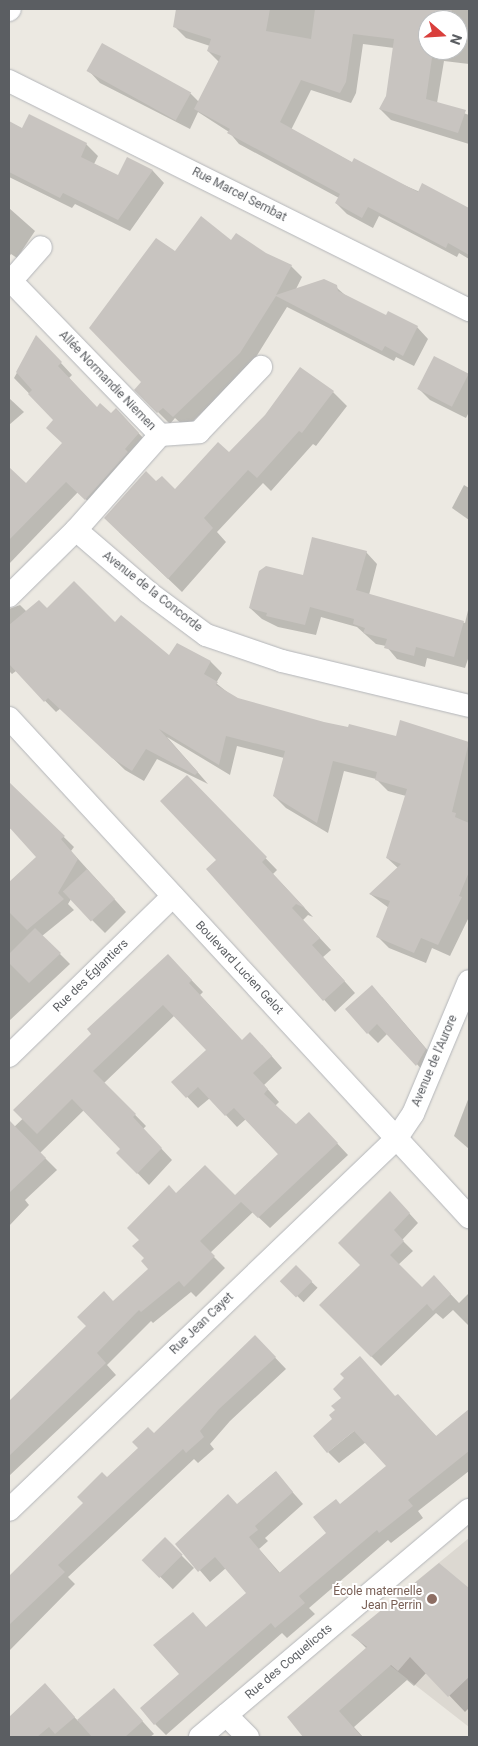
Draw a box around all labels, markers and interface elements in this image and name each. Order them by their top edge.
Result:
north arrow [418,10,468,60]
text: N [447,32,465,47]
street label: Rue Marcel Sembat [189,165,289,225]
street label: Allée Normandie Niemen [56,328,158,434]
street label: Avenue de la Concorde [99,549,205,635]
street label: Boulevard Lucien Gelot [192,918,286,1018]
street label: Rue des Églantiers [51,937,131,1015]
street label: Avenue de l'Aurore [409,1013,461,1109]
street label: Rue Jean Cayet [167,1290,237,1358]
place label: École maternelle Jean Perrin [333,1585,422,1613]
marker: École maternelle Jean Perrin [426,1593,438,1605]
street label: Rue des Coquelicots [243,1621,335,1703]

